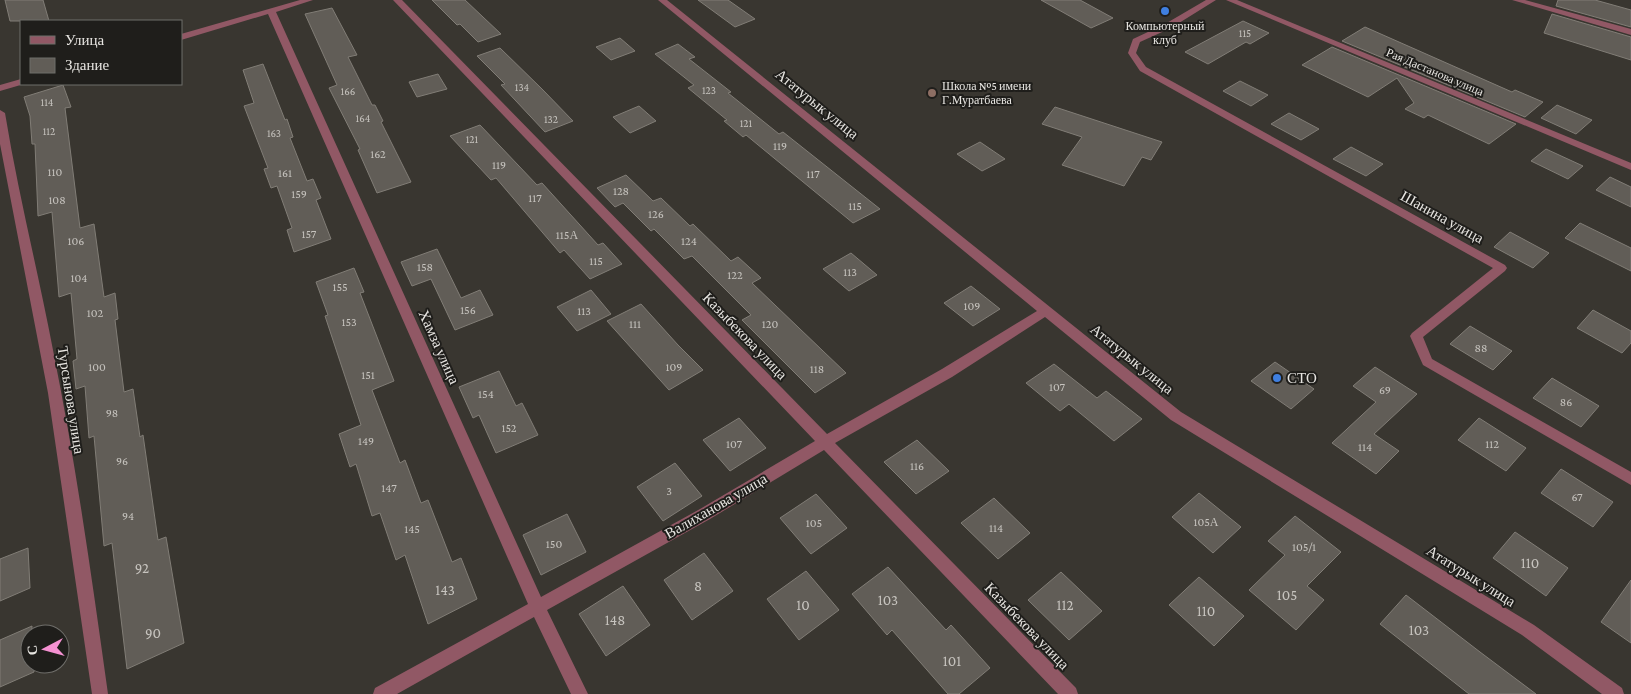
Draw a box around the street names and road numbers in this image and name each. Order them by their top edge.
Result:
street label: Рая Дастанова улица [1384,45,1486,99]
street label: Ататурык улица [772,66,862,142]
street label: Шанина улица [1398,188,1487,247]
street label: Казыбекова улица [700,289,791,383]
street label: Хамза улица [416,307,463,387]
street label: Ататурык улица [1087,321,1177,397]
street label: Турсынова улица [55,345,87,455]
street label: Валиханова улица [662,470,770,542]
street label: Ататурык улица [1424,542,1519,610]
street label: Казыбекова улица [982,579,1073,673]

